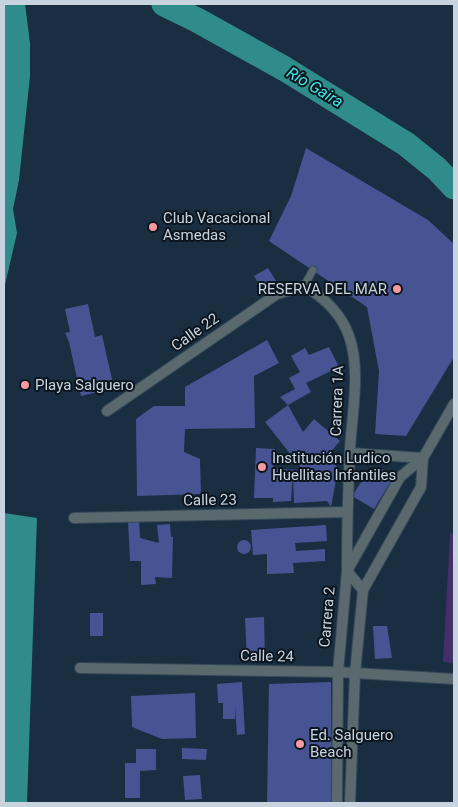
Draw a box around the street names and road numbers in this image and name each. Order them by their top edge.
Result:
street label: Calle 22 [168,309,222,355]
street label: Carrera 1A [327,365,347,437]
street label: Calle 23 [183,491,237,509]
street label: Carrera 2 [315,586,339,648]
street label: Calle 24 [240,647,295,665]

